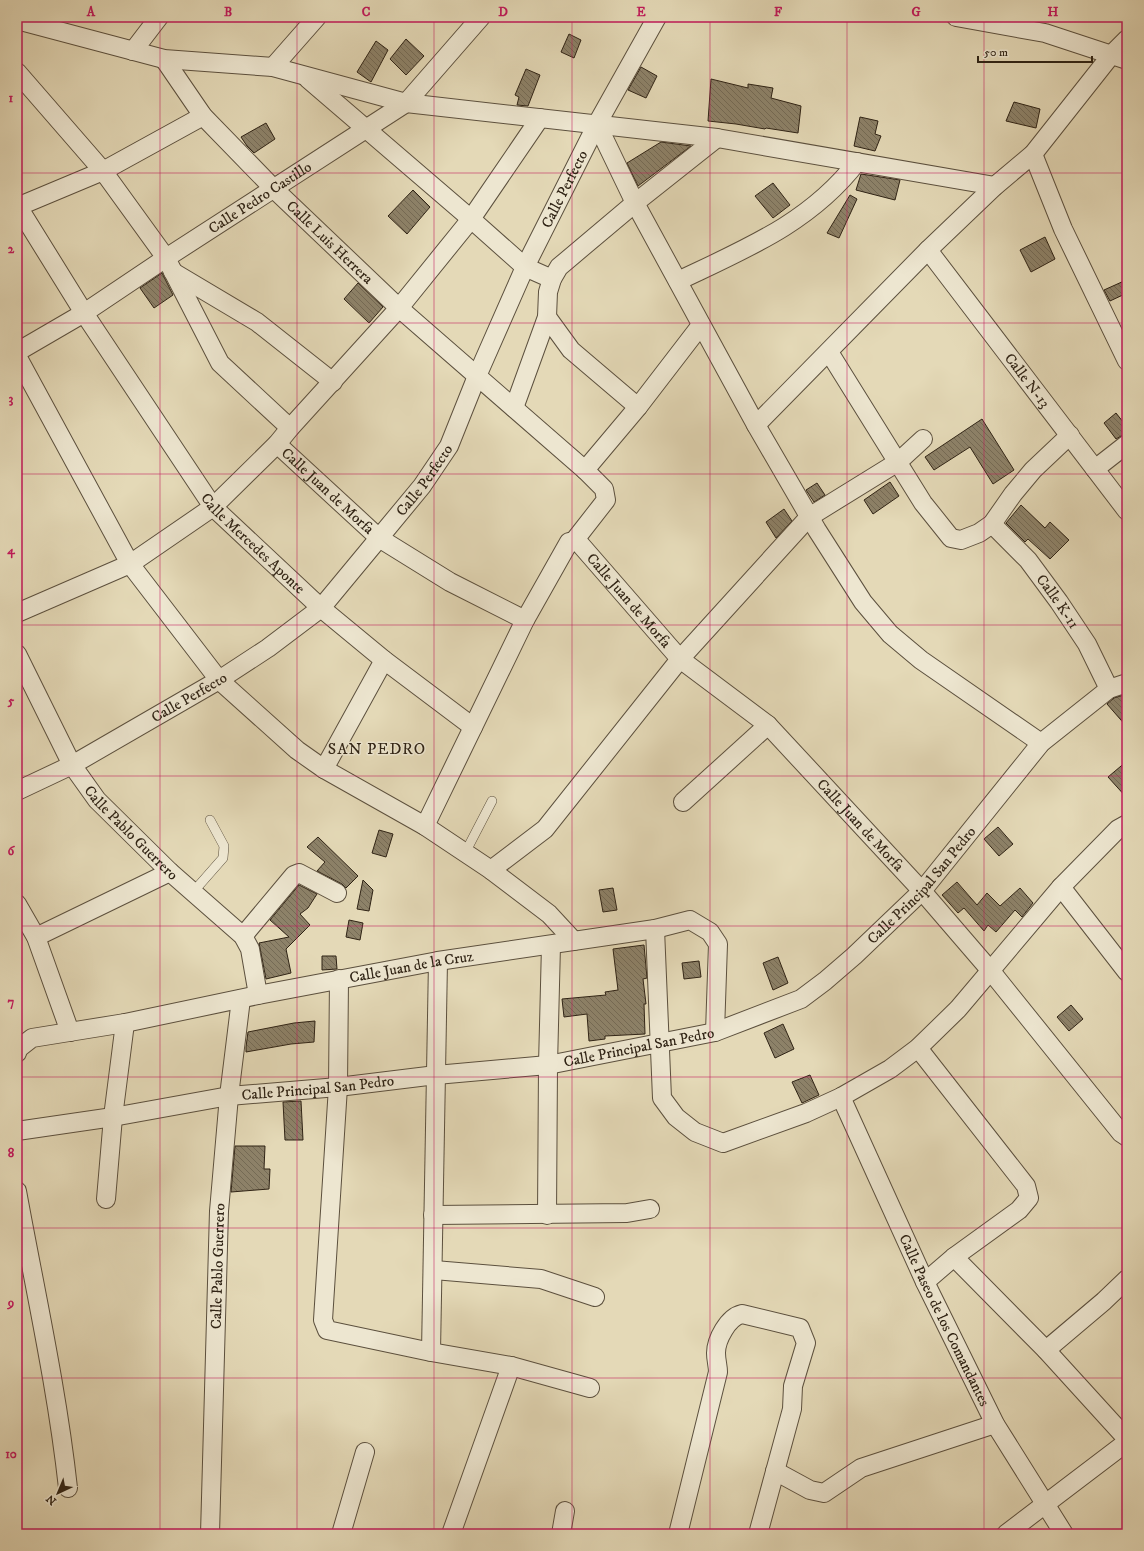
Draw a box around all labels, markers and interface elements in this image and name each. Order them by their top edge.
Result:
text: A [86,4,96,20]
text: B [224,4,232,20]
text: C [362,4,371,20]
text: D [498,4,508,20]
text: E [636,4,646,20]
text: F [774,4,783,20]
text: G [911,4,921,20]
text: H [1048,4,1059,20]
scale bar [978,38,1092,64]
text: 50 m [984,45,1008,60]
text: 1 [9,90,14,106]
street label: Calle Perfecto [537,147,592,231]
street label: Calle Pedro Castillo [205,157,315,238]
street label: Calle Luis Herrera [282,196,378,288]
text: 2 [8,241,15,257]
street label: Calle N-13 [1000,349,1054,412]
text: 3 [9,391,14,407]
street label: Calle Perfecto [392,441,457,520]
street label: Calle Juan de Morfa [277,443,379,539]
street label: Calle Mercedes Aponte [197,489,309,598]
text: 4 [6,542,15,559]
street label: Calle Juan de Morfa [583,549,676,652]
street label: Calle K-11 [1032,570,1084,632]
street label: Calle Perfecto [148,668,231,727]
text: 5 [7,693,15,709]
district label: SAN PEDRO [328,739,426,759]
street label: Calle Juan de Morfa [813,775,909,876]
street label: Calle Pablo Guerrero [80,782,182,884]
street label: Calle Principal San Pedro [863,822,980,948]
text: 6 [8,843,16,859]
street label: Calle Juan de la Cruz [348,946,475,987]
text: 7 [8,994,15,1010]
street label: Calle Principal San Pedro [562,1023,716,1071]
street label: Calle Principal San Pedro [241,1071,395,1104]
text: 8 [8,1145,15,1161]
street label: Calle Pablo Guerrero [206,1202,229,1329]
street label: Calle Paseo de los Comandantes [895,1231,994,1409]
text: 9 [7,1295,14,1311]
text: 10 [5,1446,17,1462]
north arrow [38,1473,78,1513]
text: N [44,1491,60,1508]

